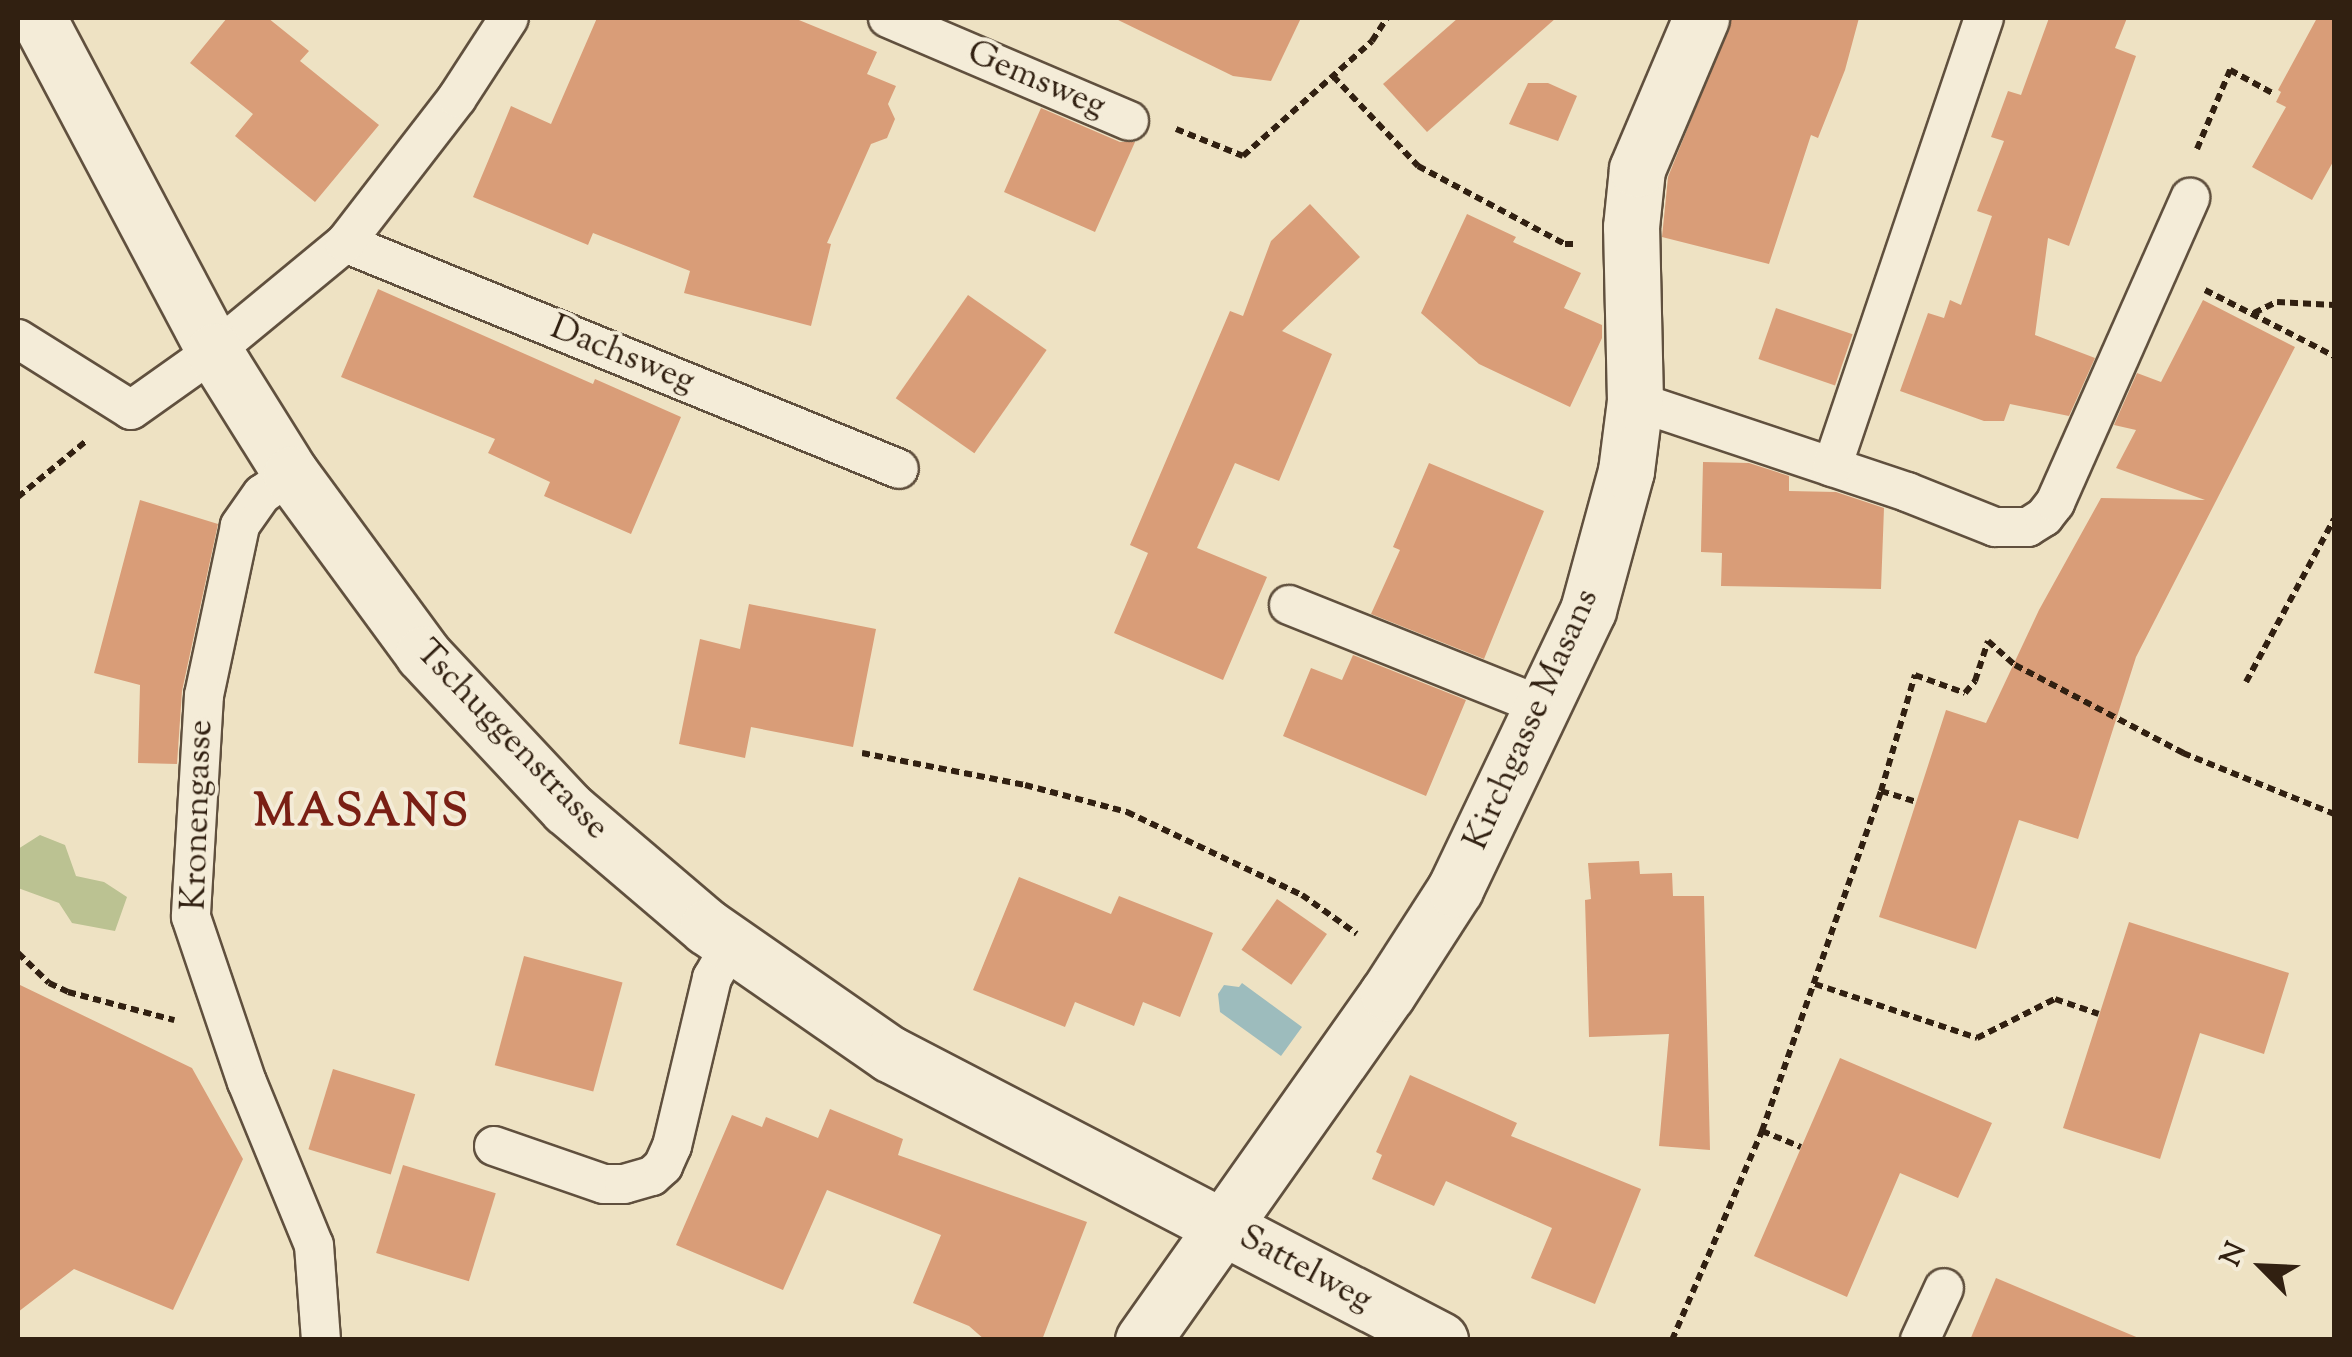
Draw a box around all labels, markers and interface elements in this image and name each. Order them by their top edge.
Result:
street label: Gemsweg [961,33,1111,129]
street label: Dachsweg [544,308,700,404]
street label: Kirchgasse Masans [1457,583,1609,857]
street label: Tschuggenstrasse [405,633,617,849]
street label: Kronengasse [175,719,223,911]
district label: MASANS [253,788,471,842]
street label: Sattelweg [1231,1217,1379,1323]
north arrow [2212,1217,2312,1317]
text: N [2212,1236,2257,1273]

